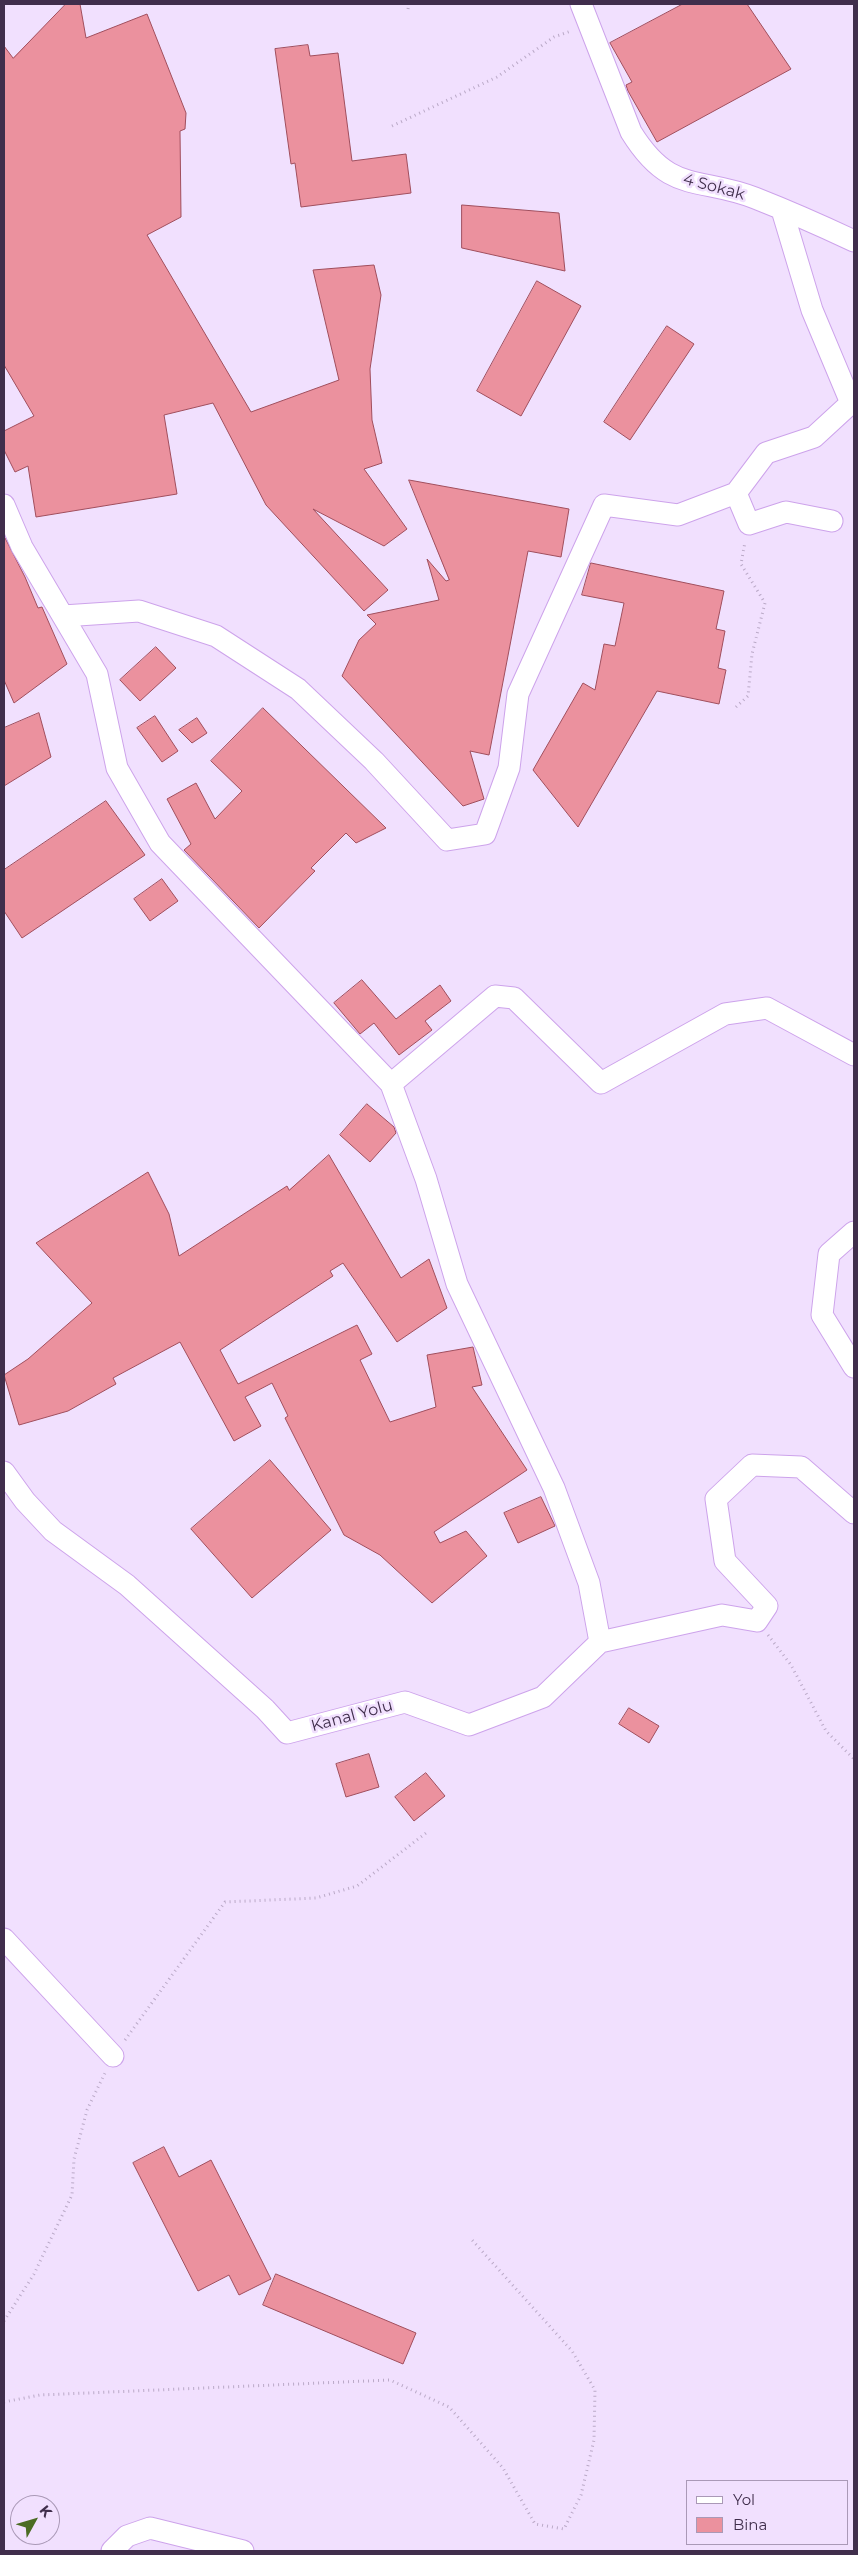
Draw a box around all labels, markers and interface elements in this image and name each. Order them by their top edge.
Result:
street label: 4 Sokak [681,170,747,204]
street label: Kanal Yolu [309,1696,395,1736]
legend [686,2480,848,2545]
text: Yol [733,2490,755,2509]
north arrow [10,2495,60,2545]
text: K [36,2501,56,2521]
text: Bina [733,2515,767,2534]

